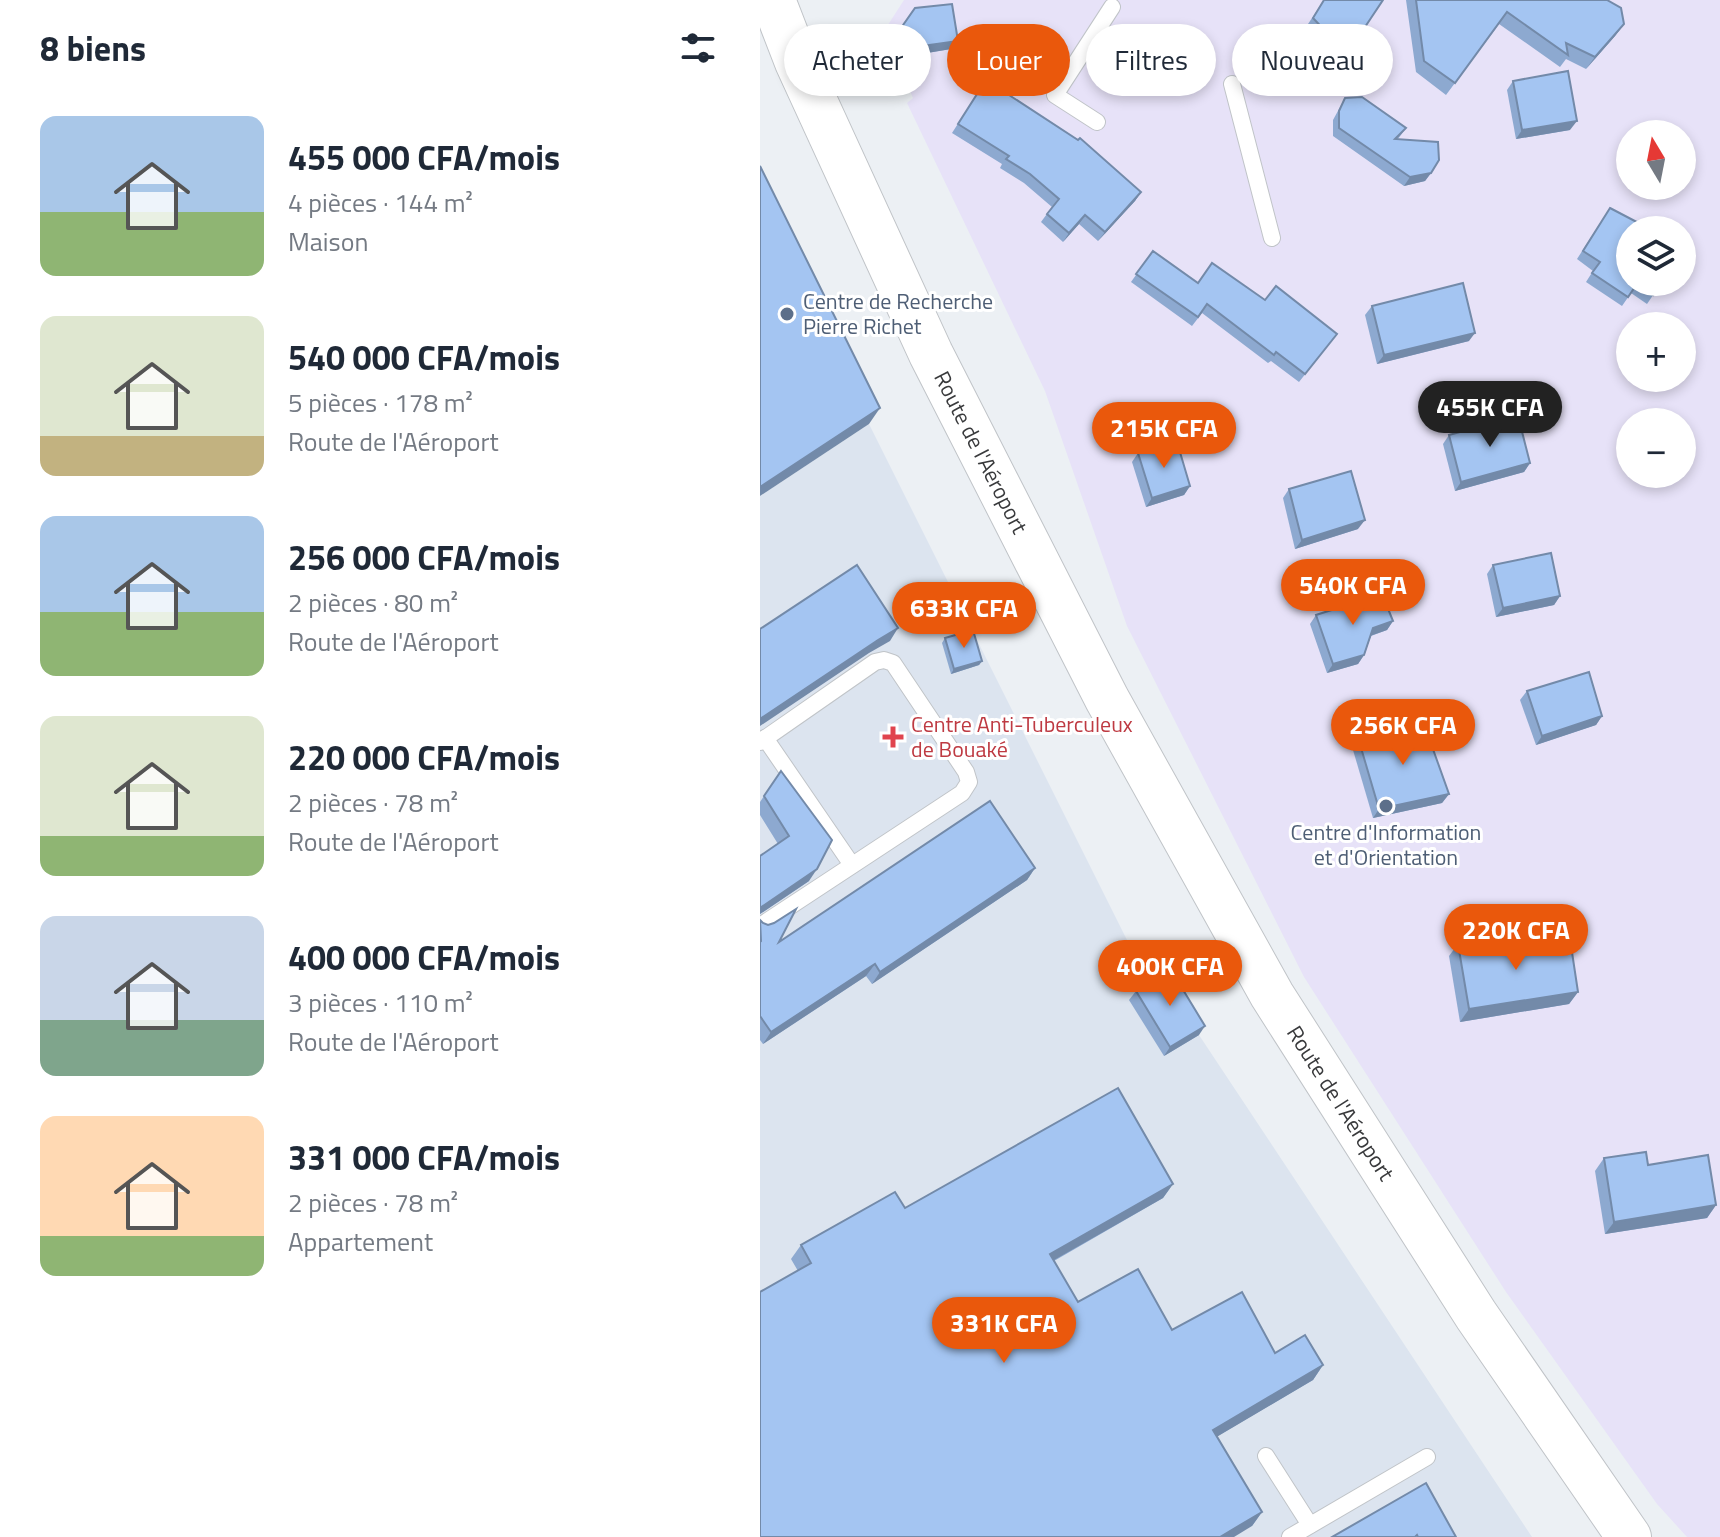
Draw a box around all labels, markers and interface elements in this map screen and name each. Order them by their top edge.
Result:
text: 8 biens [40,22,146,74]
chip: Acheter [784,24,931,96]
chip: Louer [947,24,1070,96]
chip: Filtres [1086,24,1216,96]
chip: Nouveau [1232,24,1393,96]
icon: filters [676,26,720,70]
north arrow [1616,120,1696,200]
map controls [1616,120,1696,488]
text: 455 000 CFA/mois [288,131,560,183]
icon: home [104,148,200,244]
text: 4 pièces · 144 m² [288,183,473,222]
button: layers [1616,216,1696,296]
text: Maison [288,222,368,261]
place label: Centre de Recherche Pierre Richet [803,284,993,343]
marker: Centre de Recherche Pierre Richet [778,305,796,323]
button: + [1616,312,1696,392]
text: 540 000 CFA/mois [288,331,560,383]
icon: home [104,348,200,444]
street label: Route de l'Aéroport [925,365,1037,540]
pin: 455K CFA [1407,381,1573,449]
text: 5 pièces · 178 m² [288,383,473,422]
text: 455K CFA [1436,387,1544,426]
pin: 215K CFA [1081,402,1247,470]
text: 215K CFA [1110,408,1218,447]
button: − [1616,408,1696,488]
text: Route de l'Aéroport [288,422,499,461]
text: 256 000 CFA/mois [288,531,560,583]
icon: home [104,548,200,644]
pin: 540K CFA [1270,559,1436,627]
text: 540K CFA [1299,565,1407,604]
pin: 633K CFA [881,582,1047,650]
text: 2 pièces · 80 m² [288,583,458,622]
text: 633K CFA [910,588,1018,627]
text: Route de l'Aéroport [288,622,499,661]
pin: 256K CFA [1320,699,1486,767]
text: 256K CFA [1349,705,1457,744]
place label: Centre Anti-Tuberculeux de Bouaké [911,707,1133,766]
marker: Centre Anti-Tuberculeux de Bouaké [882,726,904,748]
text: 220 000 CFA/mois [288,731,560,783]
icon: home [104,748,200,844]
text: 2 pièces · 78 m² [288,783,458,822]
marker: Centre d'Information et d'Orientation [1377,797,1395,815]
place label: Centre d'Information et d'Orientation [1291,815,1481,874]
text: Route de l'Aéroport [288,822,499,861]
pin: 220K CFA [1433,904,1599,972]
text: 220K CFA [1462,910,1570,949]
text: 400 000 CFA/mois [288,931,560,983]
pin: 400K CFA [1087,940,1253,1008]
text: 400K CFA [1116,946,1224,985]
icon: home [104,948,200,1044]
text: 3 pièces · 110 m² [288,983,473,1022]
street label: Route de l'Aéroport [1279,1019,1403,1188]
text: Route de l'Aéroport [288,1022,499,1061]
text: 331 000 CFA/mois [288,1131,560,1183]
icon: home [104,1148,200,1244]
text: 2 pièces · 78 m² [288,1183,458,1222]
text: Appartement [288,1222,433,1261]
pin: 331K CFA [921,1297,1087,1365]
text: 331K CFA [950,1303,1058,1342]

